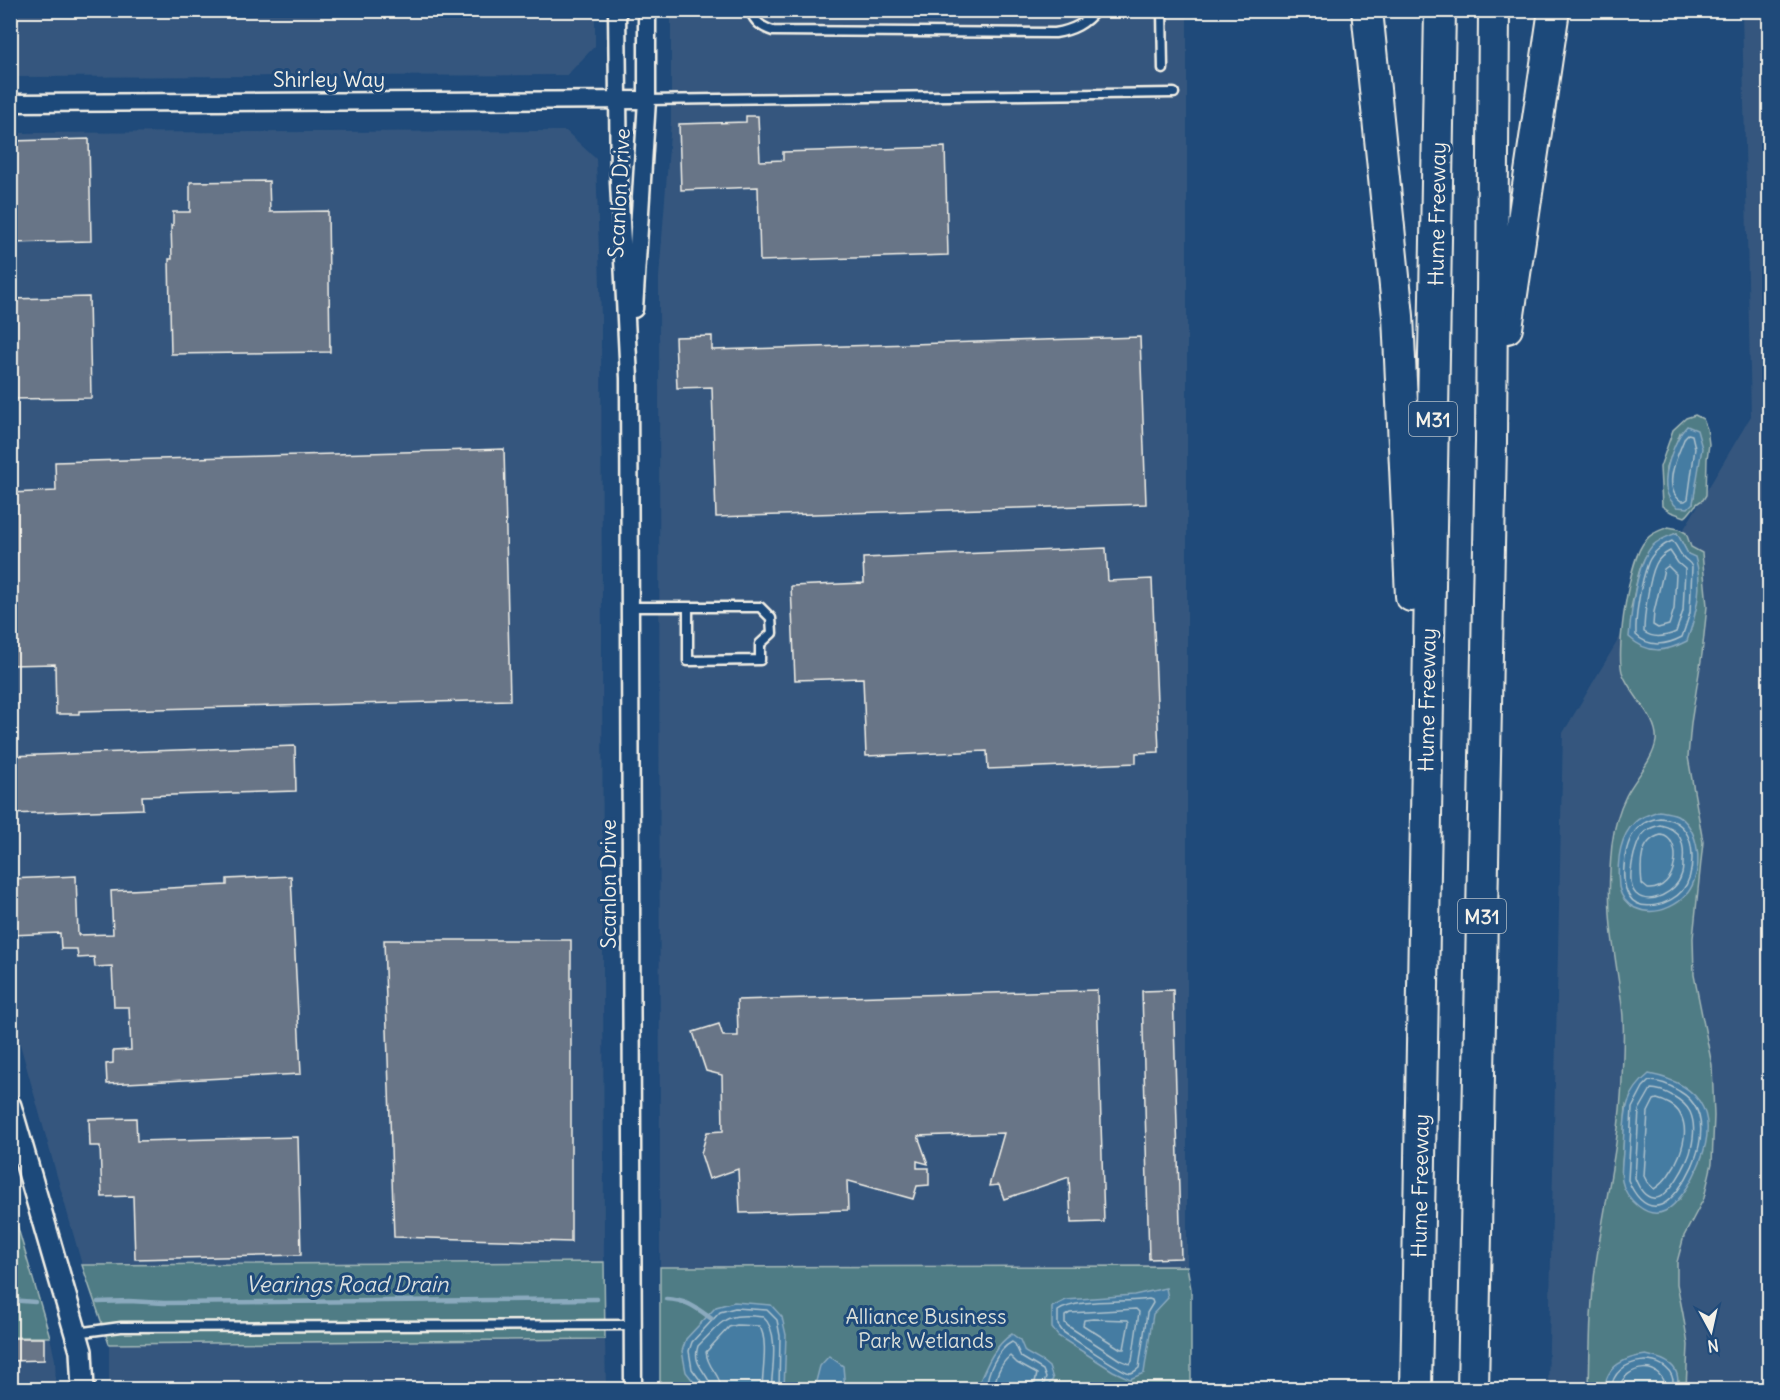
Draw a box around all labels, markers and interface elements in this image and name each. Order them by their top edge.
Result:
street label: Shirley Way [273,66,385,93]
street label: Scanlon Drive [602,128,636,258]
street label: Hume Freeway [1422,142,1452,286]
road number: M31 [1409,402,1457,436]
street label: Hume Freeway [1412,628,1442,772]
street label: Scanlon Drive [595,819,622,949]
road number: M31 [1458,899,1506,933]
street label: Hume Freeway [1405,1114,1435,1258]
water label: Vearings Road Drain [246,1270,450,1298]
north arrow [1681,1301,1741,1361]
park label: Alliance Business Park Wetlands [845,1303,1007,1354]
text: N [1706,1335,1720,1357]

